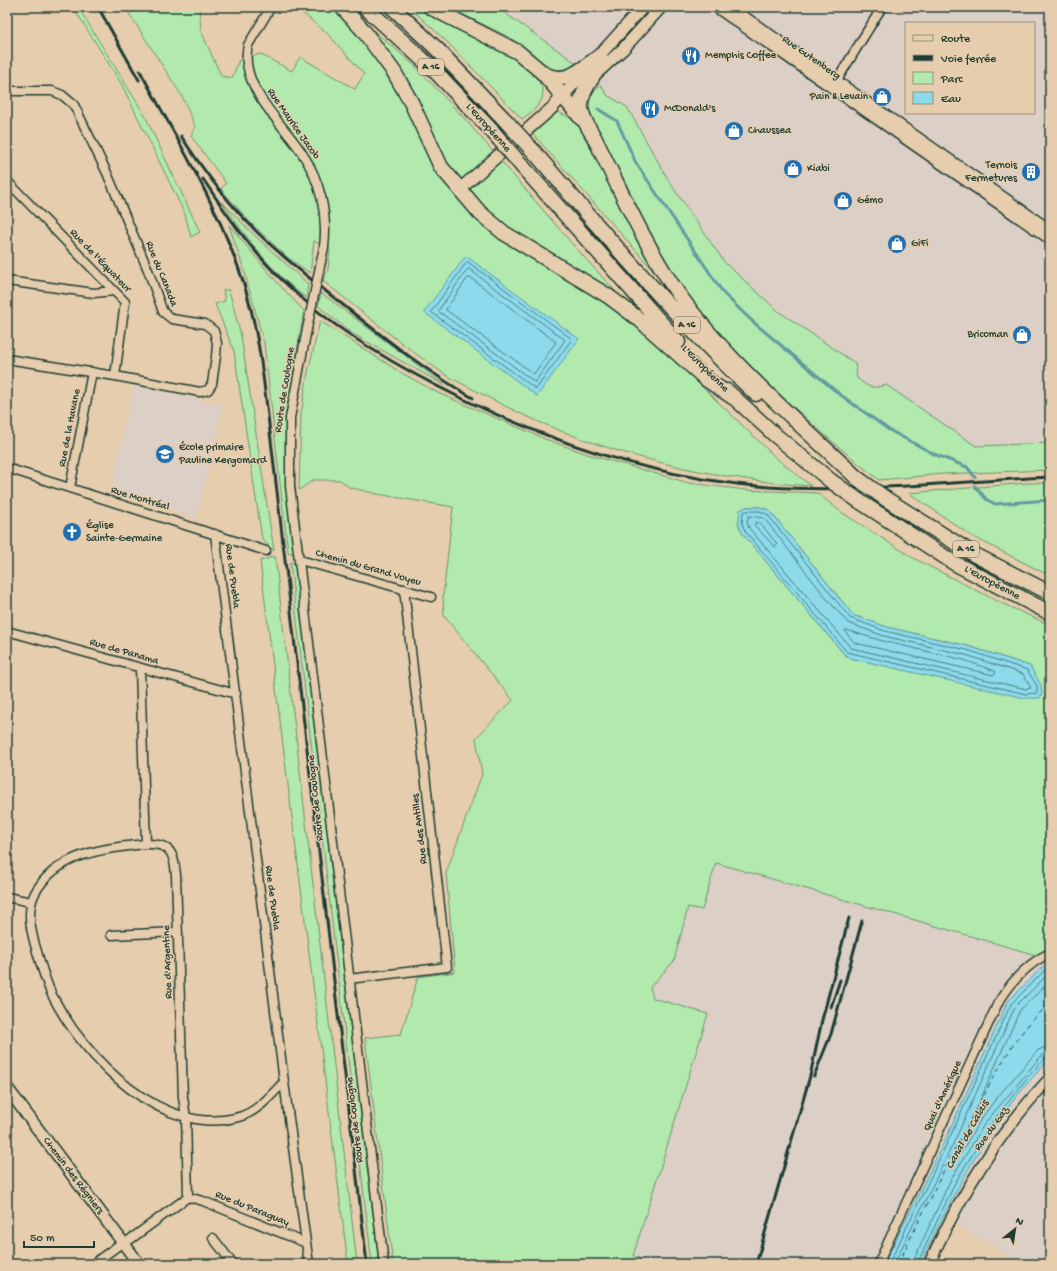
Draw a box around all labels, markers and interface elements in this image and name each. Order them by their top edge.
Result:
legend [905,22,1035,114]
street label: Rue Gutenberg [780,33,842,83]
text: Route [941,33,971,47]
restaurant icon: Memphis Coffee [680,45,702,67]
place label: Memphis Coffee [705,49,777,62]
text: Voie ferrée [940,53,997,67]
road number: A 16 [418,59,444,75]
text: Parc [940,73,964,87]
street label: Rue Maurice Jacob [264,86,322,162]
shop icon: Pain & Levain [871,86,893,108]
place label: Pain & Levain [809,91,869,103]
text: Eau [941,93,961,107]
restaurant icon: McDonald's [639,98,661,120]
street label: L'Européenne [463,101,513,155]
place label: McDonald's [664,103,716,115]
shop icon: Chaussea [723,120,745,142]
place label: Chaussea [748,125,792,137]
shop icon: Kiabi [782,158,804,180]
place label: Ternois Fermetures [964,160,1018,185]
building icon: Ternois Fermetures [1020,161,1042,183]
place label: Kiabi [807,163,830,175]
shop icon: Gémo [832,190,854,212]
place label: Gémo [857,195,883,207]
street label: Rue de l'Équateur [67,226,135,296]
shop icon: GiFi [886,233,908,255]
place label: GiFi [911,238,928,250]
street label: Rue du Canada [142,240,180,309]
road number: A 16 [674,317,700,333]
shop icon: Bricoman [1011,324,1033,346]
place label: Bricoman [967,329,1009,341]
street label: L'Européenne [679,343,731,395]
street label: Route de Coulogne [272,346,298,434]
street label: Rue de la Havane [57,388,84,468]
place label: École primaire Pauline Kergomard [178,441,268,467]
school or university icon: École primaire Pauline Kergomard [154,443,176,465]
street label: Rue Montréal [109,484,171,514]
place label: Église Sainte-Germaine [86,519,162,545]
church icon: Église Sainte-Germaine [61,521,83,543]
road number: A 16 [953,541,979,557]
street label: Rue de Puebla [222,543,242,610]
street label: Chemin du Grand Voyeu [314,547,422,589]
street label: L'Européenne [962,563,1022,603]
street label: Rue de Panama [88,636,161,668]
street label: Route de Coulogne [305,754,326,842]
street label: Rue des Antilles [410,792,430,865]
street label: Rue de Puebla [262,865,282,932]
street label: Rue d'Argentine [161,925,175,999]
street label: Quai d'Amérique [921,1058,965,1133]
street label: Route de Coulogne [344,1076,366,1164]
water label: Canal de Calais [943,1097,993,1172]
street label: Rue du Gaz [972,1104,1013,1153]
street label: Chemin des Régniers [40,1135,106,1218]
street label: Rue du Paraguay [213,1189,291,1229]
north arrow [995,1209,1035,1249]
text: N [1013,1215,1025,1229]
scale bar [24,1223,94,1249]
text: 50 m [30,1232,55,1246]

